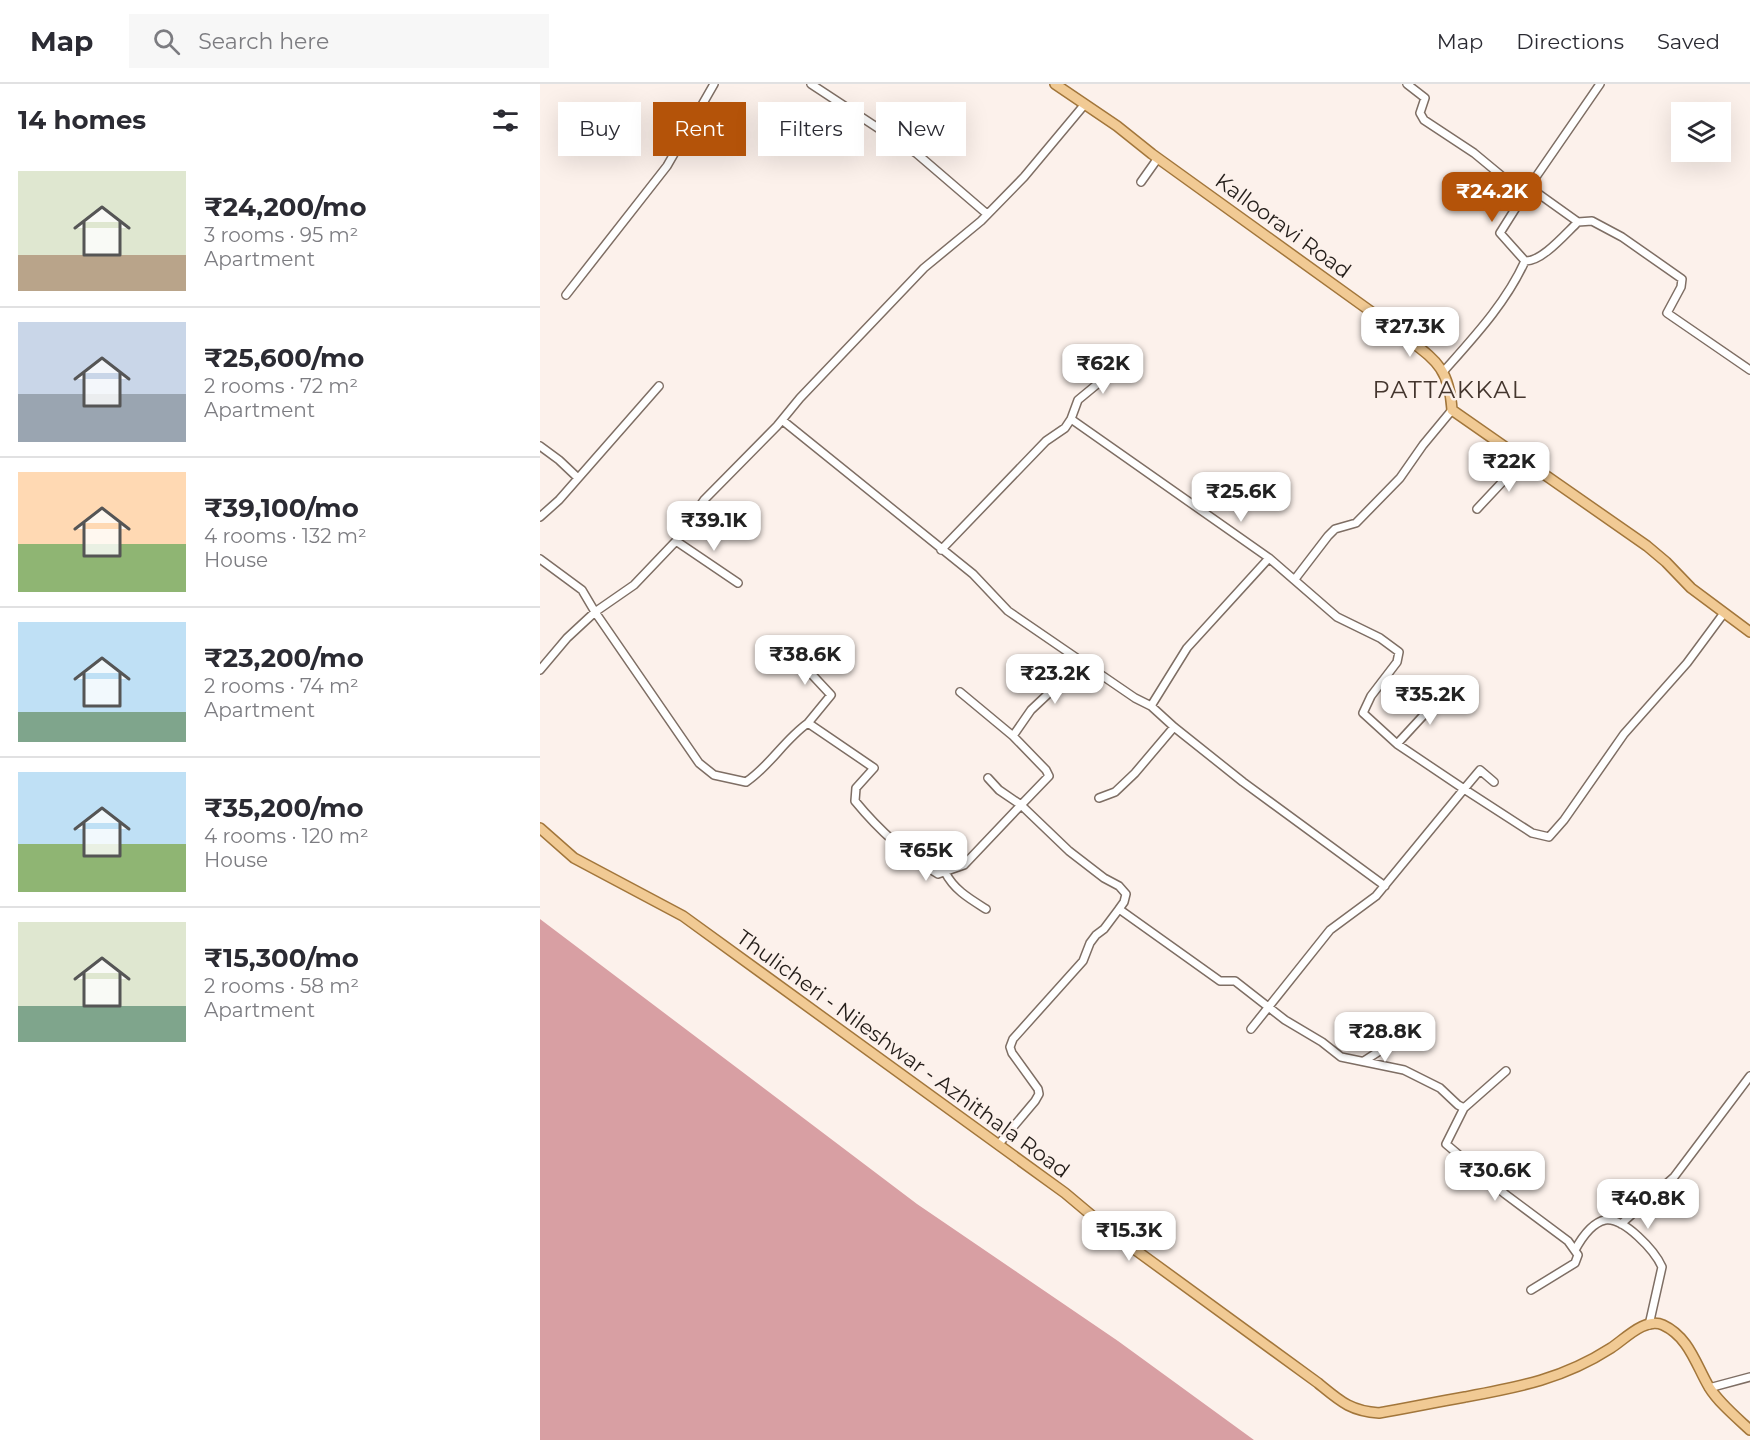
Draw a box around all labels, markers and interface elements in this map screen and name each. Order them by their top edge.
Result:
search box [129,14,549,68]
text: Map [30,24,93,58]
icon: search [150,25,183,58]
text: Search here [198,28,329,55]
text: Map [1437,29,1483,54]
text: Directions [1516,29,1624,54]
text: Saved [1657,29,1720,54]
chip: Buy [558,102,641,156]
chip: Rent [653,102,746,156]
chip: Filters [758,102,864,156]
chip: New [876,102,966,156]
map controls [1671,102,1731,162]
button: layers [1671,102,1731,162]
text: 14 homes [18,104,146,136]
icon: filters [489,104,522,137]
street label: Kallooravi Road [1210,168,1356,283]
pin: ₹24.2K [1443,172,1541,223]
text: ₹24.2K [1456,179,1528,203]
text: ₹24,200/mo [204,191,366,223]
icon: home [66,195,138,267]
text: 3 rooms · 95 m² [204,223,358,247]
text: Apartment [204,247,315,271]
pin: ₹27.3K [1361,307,1459,358]
text: ₹27.3K [1375,314,1445,338]
text: ₹25,600/mo [204,342,364,374]
pin: ₹62K [1067,344,1139,395]
icon: home [66,346,138,418]
text: ₹62K [1076,351,1130,375]
text: 2 rooms · 72 m² [204,374,358,398]
district label: PATTAKKAL [1373,375,1528,404]
text: Apartment [204,398,315,422]
pin: ₹22K [1473,442,1545,493]
text: ₹22K [1483,449,1535,473]
pin: ₹25.6K [1192,472,1290,523]
text: ₹25.6K [1206,479,1276,503]
text: ₹39,100/mo [204,492,359,524]
icon: home [66,496,138,568]
pin: ₹39.1K [665,501,763,552]
text: ₹39.1K [681,508,747,532]
text: 4 rooms · 132 m² [204,524,367,548]
text: House [204,548,268,572]
pin: ₹38.6K [756,635,854,686]
text: ₹23,200/mo [204,642,364,674]
text: ₹38.6K [769,642,841,666]
icon: home [66,646,138,718]
pin: ₹23.2K [1006,654,1104,705]
text: ₹23.2K [1020,661,1090,685]
text: 2 rooms · 74 m² [204,674,359,698]
pin: ₹35.2K [1381,675,1479,726]
text: ₹35.2K [1395,682,1465,706]
text: Apartment [204,698,315,722]
text: ₹35,200/mo [204,792,364,824]
icon: home [66,796,138,868]
text: 4 rooms · 120 m² [204,824,369,848]
pin: ₹65K [890,831,962,882]
text: ₹65K [899,838,953,862]
text: House [204,848,268,872]
street label: Thulicheri - Nileshwar - Azhithala Road [732,924,1075,1183]
text: ₹15,300/mo [204,942,359,974]
icon: home [66,946,138,1018]
text: 2 rooms · 58 m² [204,974,359,998]
text: Apartment [204,998,315,1022]
pin: ₹28.8K [1336,1012,1434,1063]
text: ₹28.8K [1348,1019,1422,1043]
pin: ₹30.6K [1446,1151,1544,1202]
text: ₹30.6K [1459,1158,1531,1182]
pin: ₹40.8K [1599,1179,1697,1230]
text: ₹40.8K [1611,1186,1685,1210]
pin: ₹15.3K [1080,1211,1178,1262]
text: ₹15.3K [1096,1218,1162,1242]

